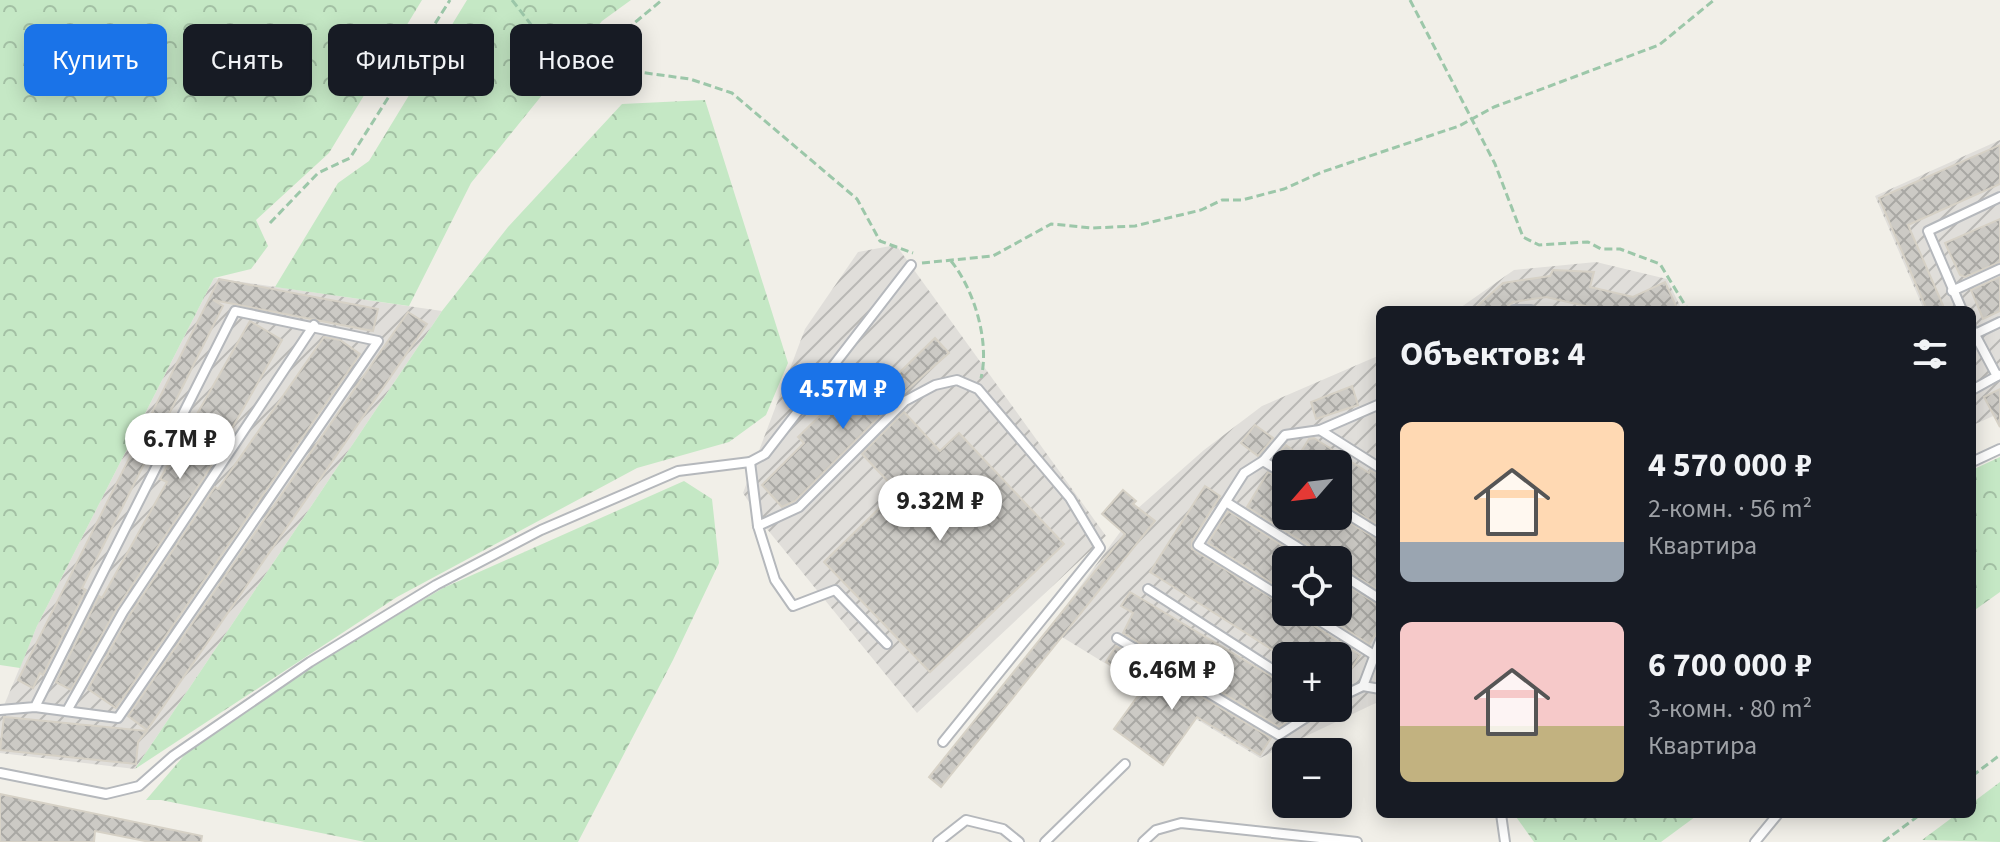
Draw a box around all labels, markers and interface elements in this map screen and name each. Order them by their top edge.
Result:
chip: Купить [24,24,167,96]
chip: Снять [183,24,312,96]
chip: Фильтры [328,24,494,96]
chip: Новое [510,24,642,96]
text: Объектов: 4 [1400,330,1585,379]
icon: filters [1908,332,1952,376]
pin: 4.57M ₽ [769,363,917,431]
text: 4.57M ₽ [799,370,887,407]
pin: 6.7M ₽ [115,413,245,481]
text: 6.7M ₽ [143,420,217,457]
text: 4 570 000 ₽ [1648,441,1812,490]
north arrow [1272,450,1352,530]
map controls [1272,450,1352,818]
icon: home [1464,454,1560,550]
pin: 9.32M ₽ [866,475,1014,543]
text: 9.32M ₽ [896,482,984,519]
text: 2-комн. · 56 m² [1648,490,1812,527]
text: Квартира [1648,527,1757,564]
button: locate [1272,546,1352,626]
text: 6 700 000 ₽ [1648,641,1812,690]
button: + [1272,642,1352,722]
pin: 6.46M ₽ [1098,644,1246,712]
text: 6.46M ₽ [1128,651,1216,688]
icon: home [1464,654,1560,750]
text: 3-комн. · 80 m² [1648,690,1812,727]
text: Квартира [1648,727,1757,764]
button: − [1272,738,1352,818]

